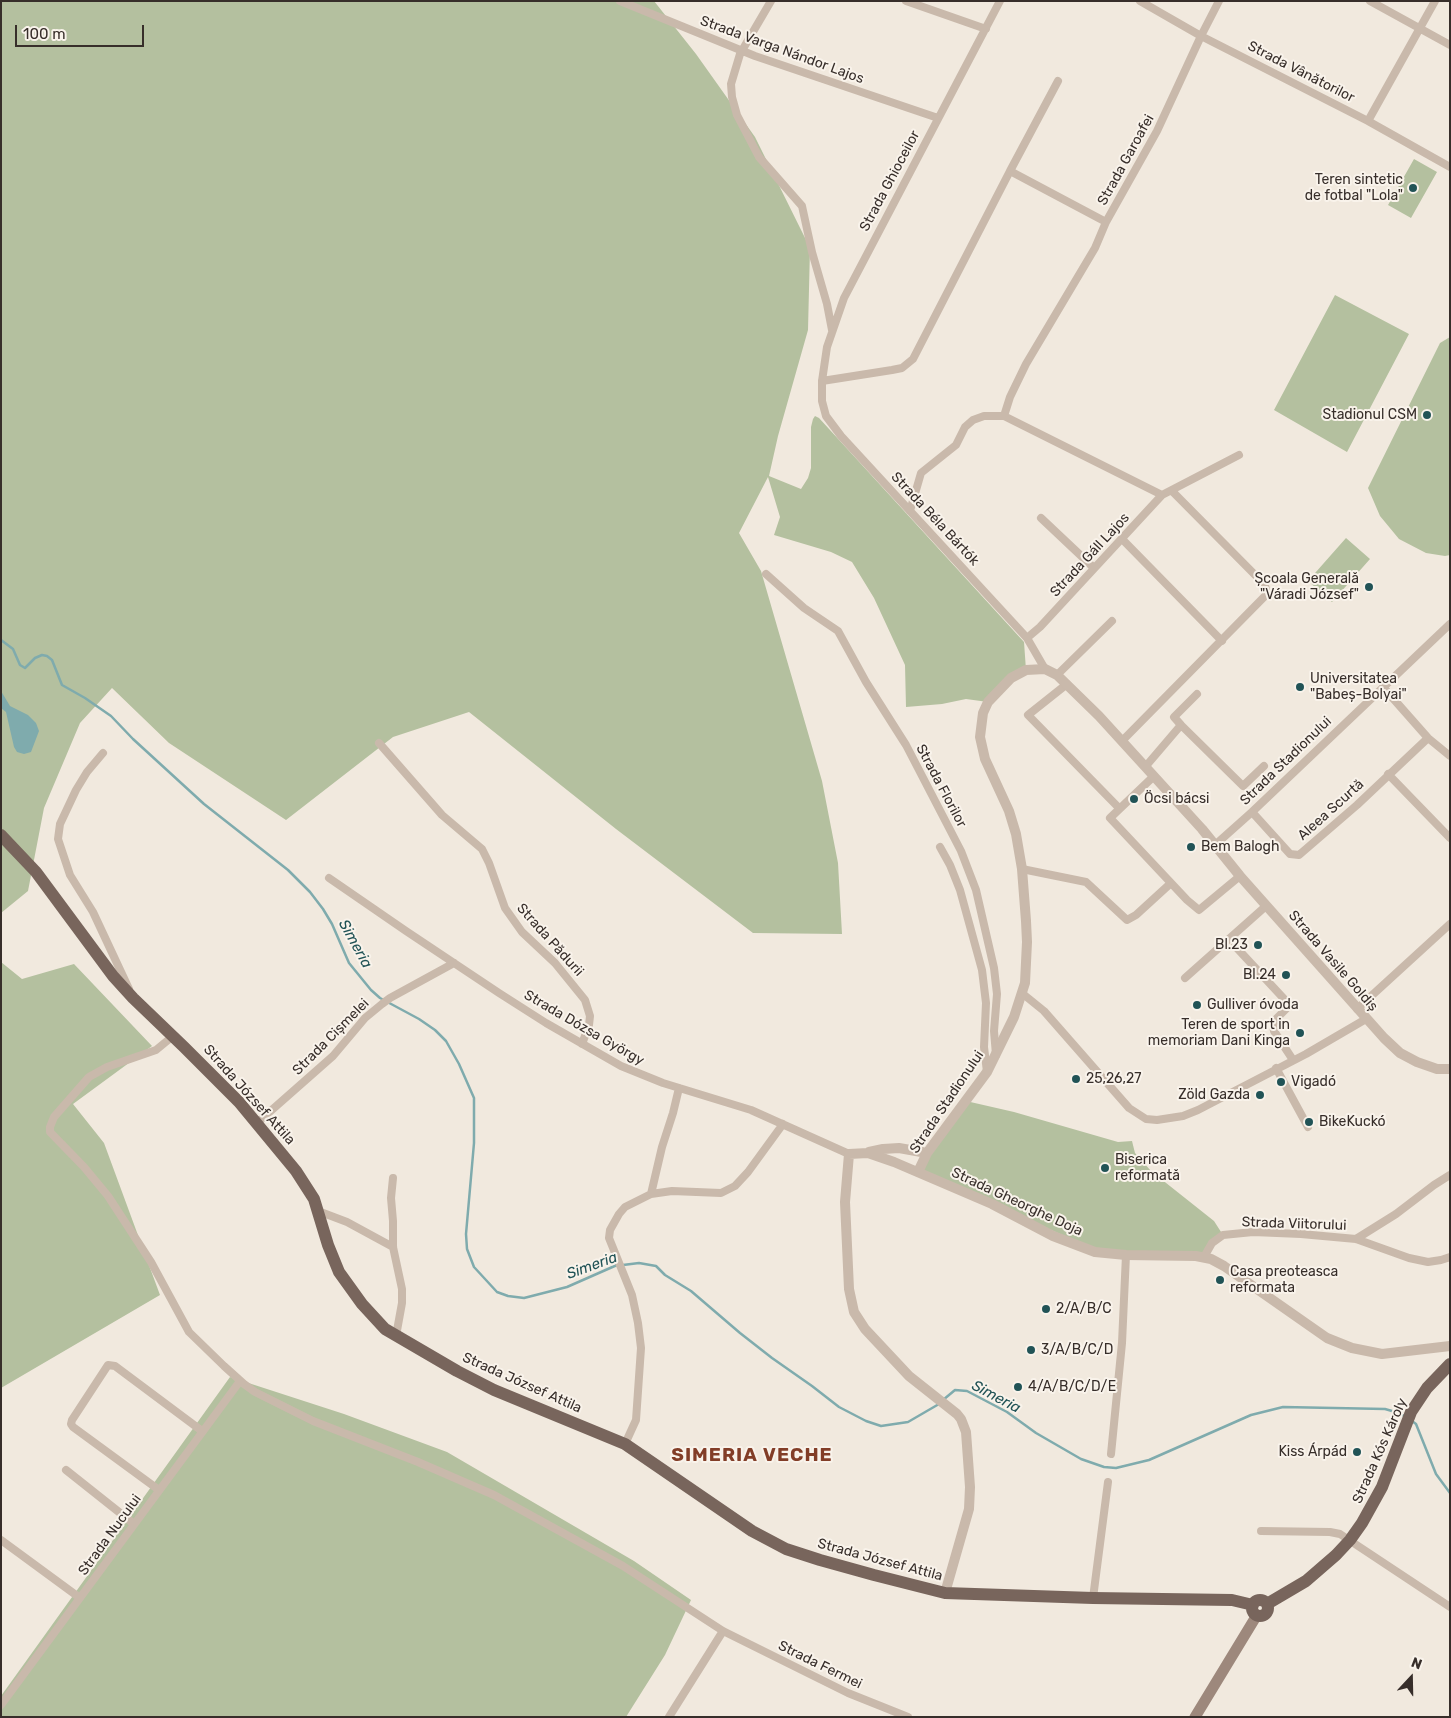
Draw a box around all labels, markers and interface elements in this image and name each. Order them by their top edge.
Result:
street label: Strada Varga Nándor Lajos [698,13,866,87]
scale bar [18,15,146,47]
text: 100 m [23,25,65,43]
street label: Strada Vânătorilor [1245,38,1357,106]
street label: Strada Garoafei [1094,112,1158,208]
street label: Strada Ghioceilor [856,128,924,234]
place label: Teren sintetic de fotbal "Lola" [1305,172,1403,204]
marker: Teren sintetic de fotbal "Lola" [1407,182,1419,194]
place label: Stadionul CSM [1322,407,1417,423]
marker: Stadionul CSM [1421,409,1433,421]
street label: Strada Béla Bártók [887,469,983,569]
street label: Strada Gáll Lajos [1047,510,1133,600]
place label: Școala Generală "Váradi József" [1254,571,1359,604]
marker: Școala Generală "Váradi József" [1363,581,1375,593]
place label: Universitatea "Babeș-Bolyai" [1310,671,1407,704]
marker: Universitatea "Babeș-Bolyai" [1294,681,1306,693]
street label: Strada Stadionului [1237,713,1335,809]
street label: Strada Florilor [912,742,970,830]
street label: Aleea Scurtă [1295,776,1367,844]
place label: Öcsi bácsi [1144,791,1209,807]
marker: Öcsi bácsi [1128,793,1140,805]
place label: Bem Balogh [1201,839,1279,855]
marker: Bem Balogh [1185,841,1197,853]
street label: Strada Pădurii [513,900,587,980]
street label: Strada Vasile Goldiș [1285,907,1381,1015]
water label: Simeria [334,917,376,971]
place label: Bl.23 [1215,937,1248,953]
marker: Bl.23 [1252,939,1264,951]
place label: Bl.24 [1243,967,1276,983]
marker: Bl.24 [1280,969,1292,981]
street label: Strada Dózsa György [521,987,647,1069]
street label: Strada Cișmelei [289,995,373,1079]
place label: Gulliver óvoda [1207,997,1299,1013]
marker: Gulliver óvoda [1191,999,1203,1011]
place label: Teren de sport in memoriam Dani Kinga [1148,1017,1290,1050]
marker: Teren de sport in memoriam Dani Kinga [1294,1027,1306,1039]
street label: Strada József Attila [200,1042,298,1148]
street label: Strada Stadionului [906,1047,988,1157]
place label: 25,26,27 [1086,1071,1141,1087]
marker: 25,26,27 [1070,1073,1082,1085]
place label: Vigadó [1291,1074,1336,1090]
marker: Vigadó [1275,1076,1287,1088]
place label: Zöld Gazda [1178,1087,1250,1103]
marker: Zöld Gazda [1254,1089,1266,1101]
place label: BikeKuckó [1319,1114,1386,1130]
marker: BikeKuckó [1303,1116,1315,1128]
place label: Biserica reformată [1115,1152,1180,1184]
marker: Biserica reformată [1099,1162,1111,1174]
street label: Strada Gheorghe Doja [949,1164,1085,1240]
street label: Strada Viitorului [1241,1214,1347,1234]
water label: Simeria [564,1249,620,1283]
place label: Casa preoteasca reformata [1230,1264,1338,1296]
marker: Casa preoteasca reformata [1214,1274,1226,1286]
place label: 2/A/B/C [1056,1301,1112,1317]
marker: 2/A/B/C [1040,1303,1052,1315]
place label: 3/A/B/C/D [1041,1342,1113,1358]
marker: 3/A/B/C/D [1025,1344,1037,1356]
street label: Strada József Attila [460,1349,584,1417]
water label: Simeria [968,1377,1024,1417]
place label: 4/A/B/C/D/E [1028,1379,1116,1395]
marker: 4/A/B/C/D/E [1012,1381,1024,1393]
street label: Strada Kós Károly [1349,1396,1411,1506]
place label: Kiss Árpád [1278,1444,1347,1460]
district label: SIMERIA VECHE [670,1445,834,1467]
marker: Kiss Árpád [1351,1446,1363,1458]
street label: Strada Nucului [75,1491,145,1579]
street label: Strada József Attila [816,1535,944,1585]
street label: Strada Fermei [775,1637,865,1693]
north arrow [1386,1653,1436,1703]
text: N [1409,1654,1424,1673]

